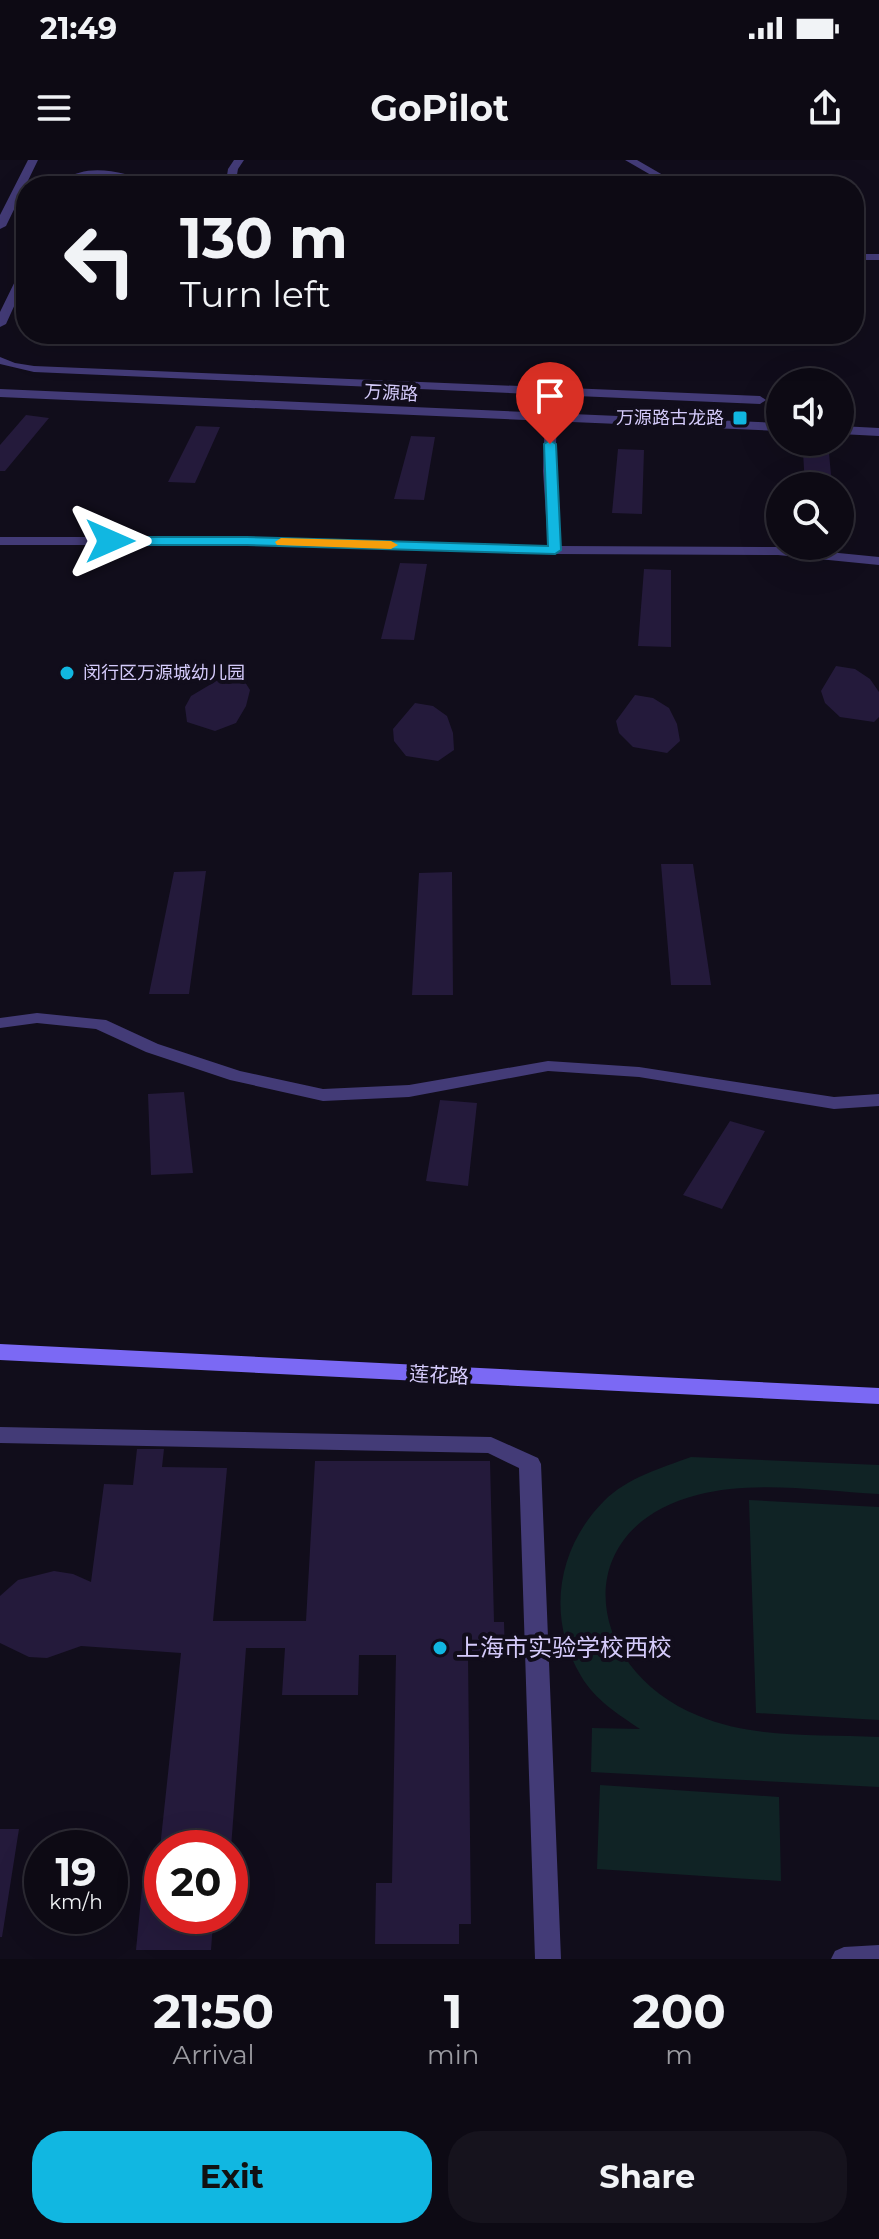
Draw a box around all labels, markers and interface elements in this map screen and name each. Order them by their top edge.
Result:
text: 21:49 [40,10,117,47]
icon: menu [32,86,76,130]
text: GoPilot [370,86,509,130]
icon: share [803,86,847,130]
text: 130 m [180,204,348,272]
icon: left [48,208,152,312]
text: Turn left [180,272,331,316]
pin [516,362,584,444]
map controls [766,368,854,560]
button: sound [766,368,854,456]
icon: arrive [528,374,572,418]
street label: 万源路 [363,381,419,405]
place label: 万源路古龙路 [616,407,724,429]
marker: 万源路古龙路 [731,409,749,427]
button: search [766,472,854,560]
position arrow [68,499,152,583]
place label: 闵行区万源城幼儿园 [83,662,245,684]
marker: 闵行区万源城幼儿园 [58,664,76,682]
street label: 莲花路 [408,1361,470,1389]
place label: 上海市实验学校西校 [456,1633,672,1662]
marker: 上海市实验学校西校 [431,1639,449,1657]
speed limit sign: 20 [144,1830,248,1934]
text: 19 [55,1847,97,1896]
text: km/h [49,1890,103,1914]
text: 21:50 [153,1982,274,2040]
text: 1 [444,1982,463,2040]
text: 200 [632,1982,726,2040]
text: Arrival [173,2039,255,2071]
text: min [427,2039,479,2071]
text: m [665,2039,693,2071]
button: Exit [32,2131,432,2223]
button: Share [448,2131,847,2223]

